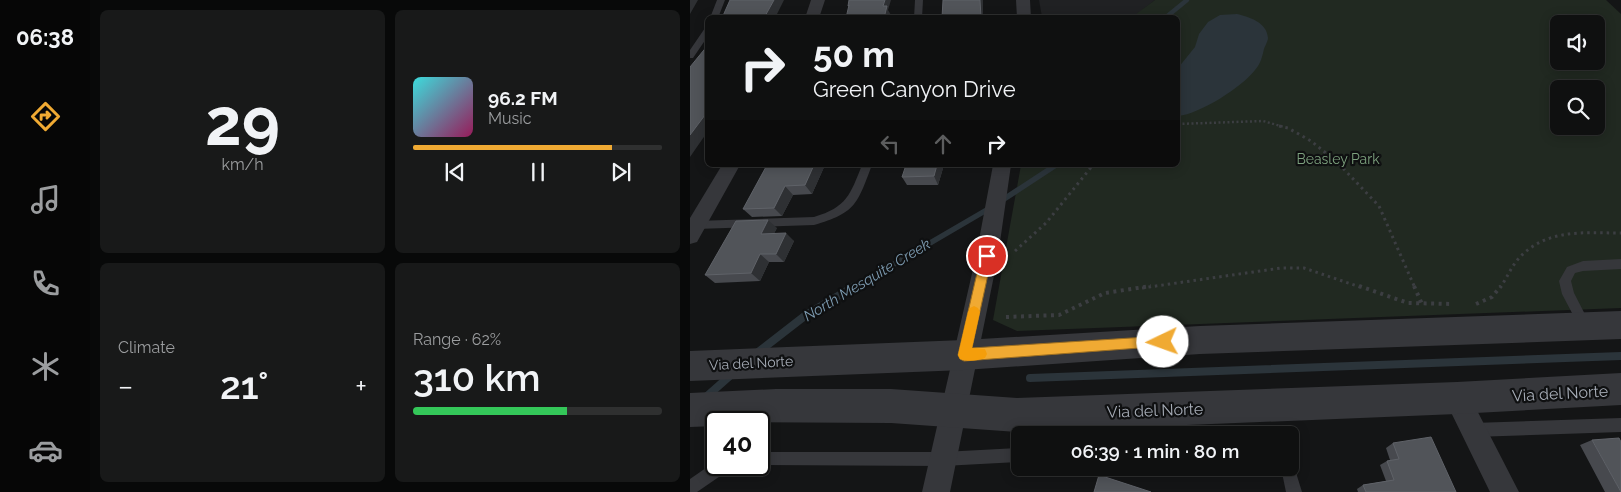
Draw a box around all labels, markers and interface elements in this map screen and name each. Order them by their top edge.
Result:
map controls [1550,15,1605,135]
button: sound [1550,15,1605,70]
text: 06:38 [16,24,74,50]
text: 50 m [813,34,895,75]
icon: right [730,35,795,100]
text: Green Canyon Drive [813,76,1016,102]
button: search [1550,80,1605,135]
text: 29 [205,84,280,160]
text: 96.2 FM [488,87,558,109]
icon: directions [28,99,63,134]
text: Music [488,109,532,128]
icon: left [876,130,904,158]
icon: ahead [929,130,957,158]
icon: right [982,130,1010,158]
park label: Beasley Park [1296,151,1380,167]
text: km/h [221,155,264,174]
icon: previous [441,158,469,186]
icon: pause [524,158,552,186]
icon: next [607,158,635,186]
icon: music [28,182,63,217]
water label: North Mesquite Creek [800,235,934,325]
pin [966,235,1008,277]
icon: arrive [973,242,1001,270]
icon: phone [28,266,63,301]
position arrow [1136,315,1188,367]
text: Range · 62% [413,330,501,349]
text: Climate [118,338,175,357]
icon: climate [28,349,63,384]
street label: Via del Norte [708,353,794,373]
text: 310 km [413,355,541,400]
text: 21° [220,363,268,408]
text: − [118,370,133,403]
text: + [355,370,367,403]
street label: Via del Norte [1511,381,1609,406]
street label: Via del Norte [1107,399,1204,422]
speed limit sign: 40 [705,411,770,476]
icon: car [28,433,63,468]
text: 06:39 · 1 min · 80 m [1071,440,1239,462]

